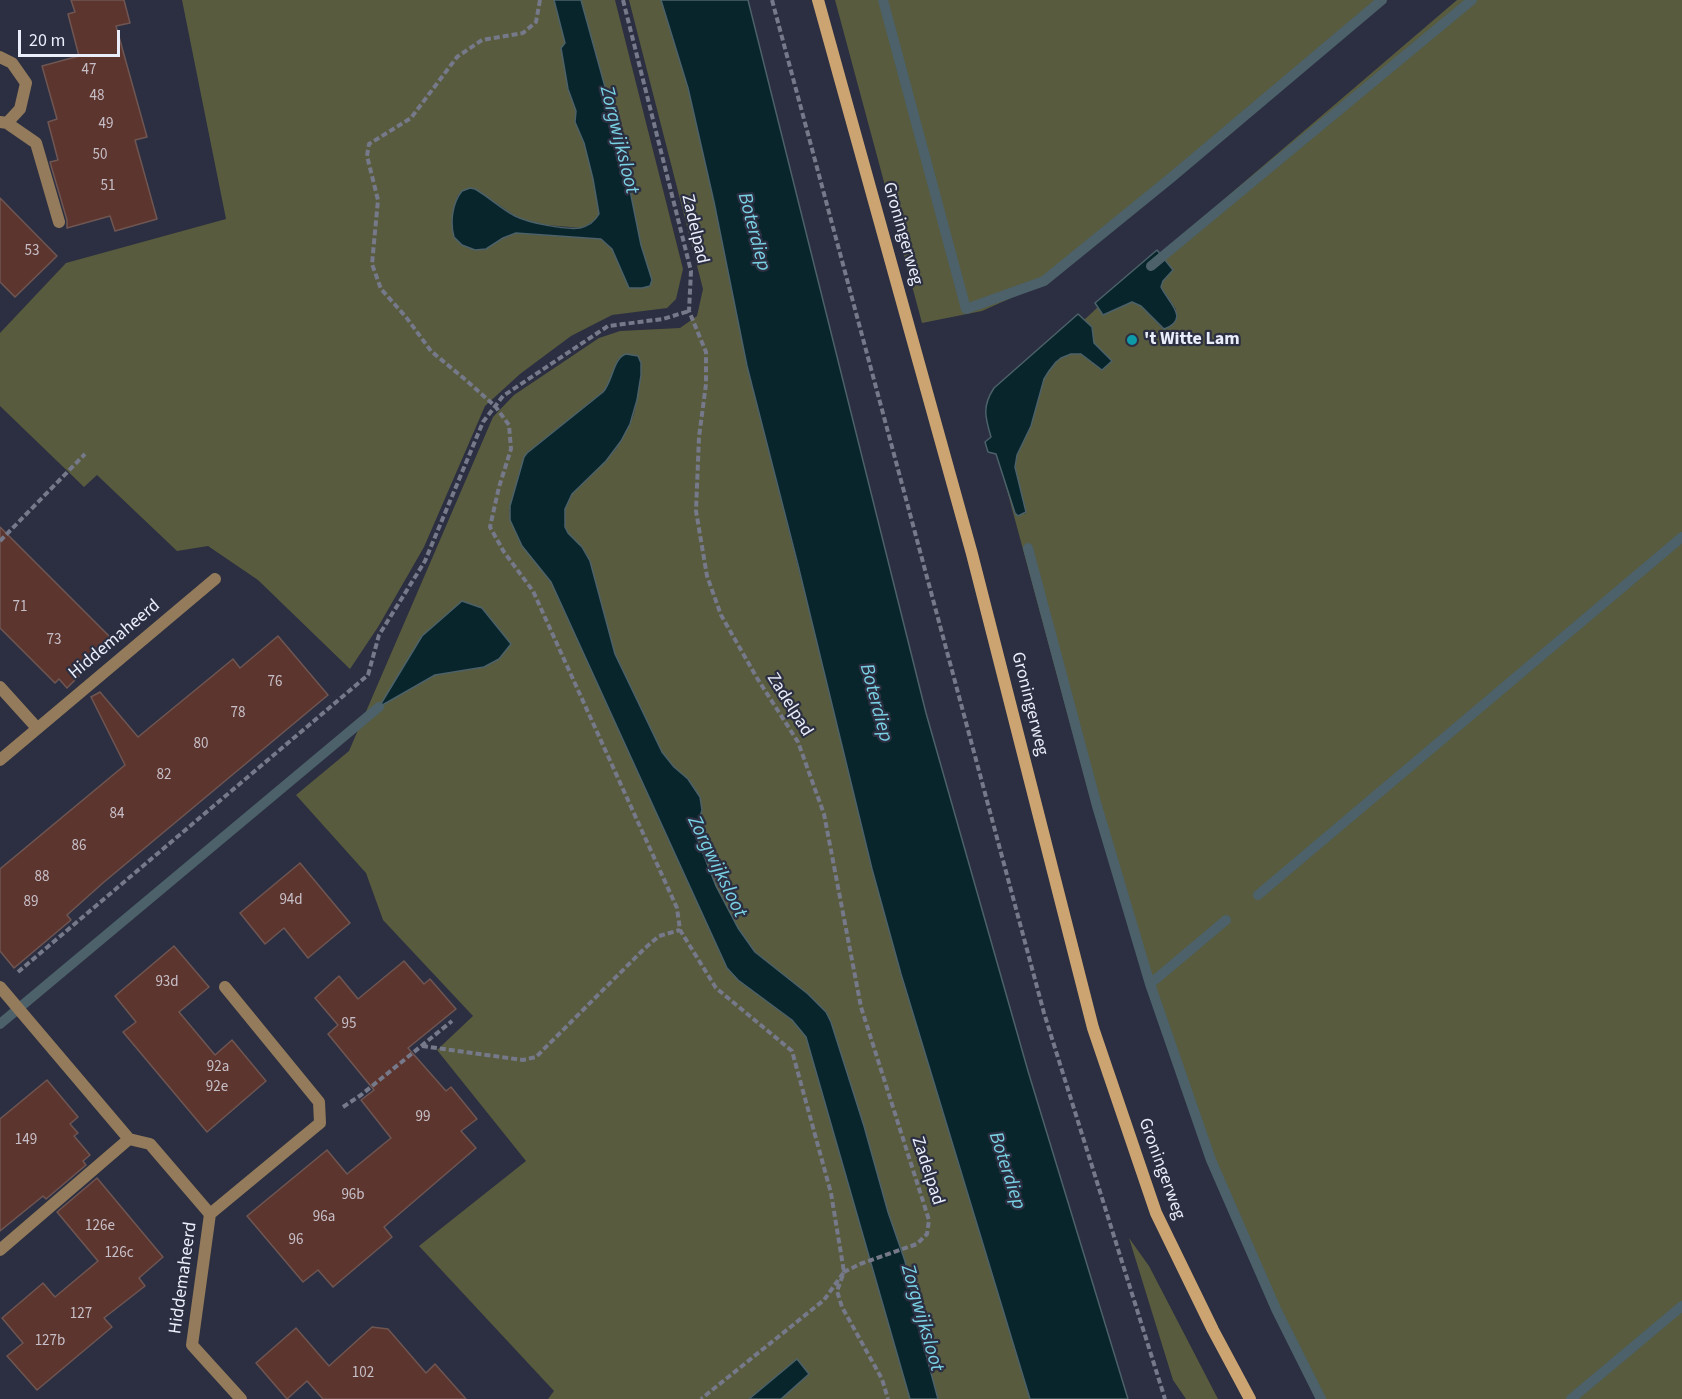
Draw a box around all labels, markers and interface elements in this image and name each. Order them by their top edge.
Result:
scale bar [21,18,123,56]
text: 20 m [29,28,65,53]
house number: 47 [82,62,96,80]
water label: Zorgwijksloot [593,84,643,196]
house number: 48 [90,88,104,106]
house number: 49 [99,116,113,134]
house number: 50 [93,147,107,165]
house number: 51 [101,178,115,196]
street label: Groningerweg [877,180,927,288]
water label: Boterdiep [731,190,775,274]
street label: Zadelpad [676,192,712,266]
house number: 53 [25,243,39,261]
place label: 't Witte Lam [1144,329,1240,351]
marker: 't Witte Lam [1125,333,1139,347]
street label: Hiddemaheerd [65,595,165,685]
house number: 71 [13,599,27,617]
house number: 73 [47,632,61,650]
street label: Groningerweg [1006,650,1052,758]
water label: Boterdiep [853,661,897,745]
street label: Zadelpad [761,669,817,741]
house number: 76 [268,674,282,692]
house number: 78 [231,705,245,723]
house number: 80 [194,736,208,754]
house number: 82 [157,767,171,785]
house number: 84 [110,806,124,824]
water label: Zorgwijksloot [681,812,751,922]
house number: 86 [72,838,86,856]
house number: 88 [35,869,49,887]
house number: 94d [279,892,303,910]
house number: 89 [24,894,38,912]
house number: 93d [155,974,179,992]
house number: 95 [342,1016,356,1034]
house number: 92a [207,1059,229,1077]
house number: 92e [206,1079,228,1097]
house number: 99 [416,1109,430,1127]
street label: Groningerweg [1133,1115,1189,1223]
water label: Boterdiep [982,1129,1030,1213]
house number: 149 [15,1132,37,1150]
street label: Zadelpad [906,1134,948,1208]
house number: 96b [341,1187,365,1205]
house number: 96a [313,1209,335,1227]
house number: 126e [85,1218,115,1236]
street label: Hiddemaheerd [165,1221,203,1335]
house number: 96 [289,1232,303,1250]
house number: 126c [104,1245,134,1263]
water label: Zorgwijksloot [894,1262,948,1374]
house number: 127 [70,1306,92,1324]
house number: 127b [35,1333,65,1351]
house number: 102 [352,1365,374,1383]

